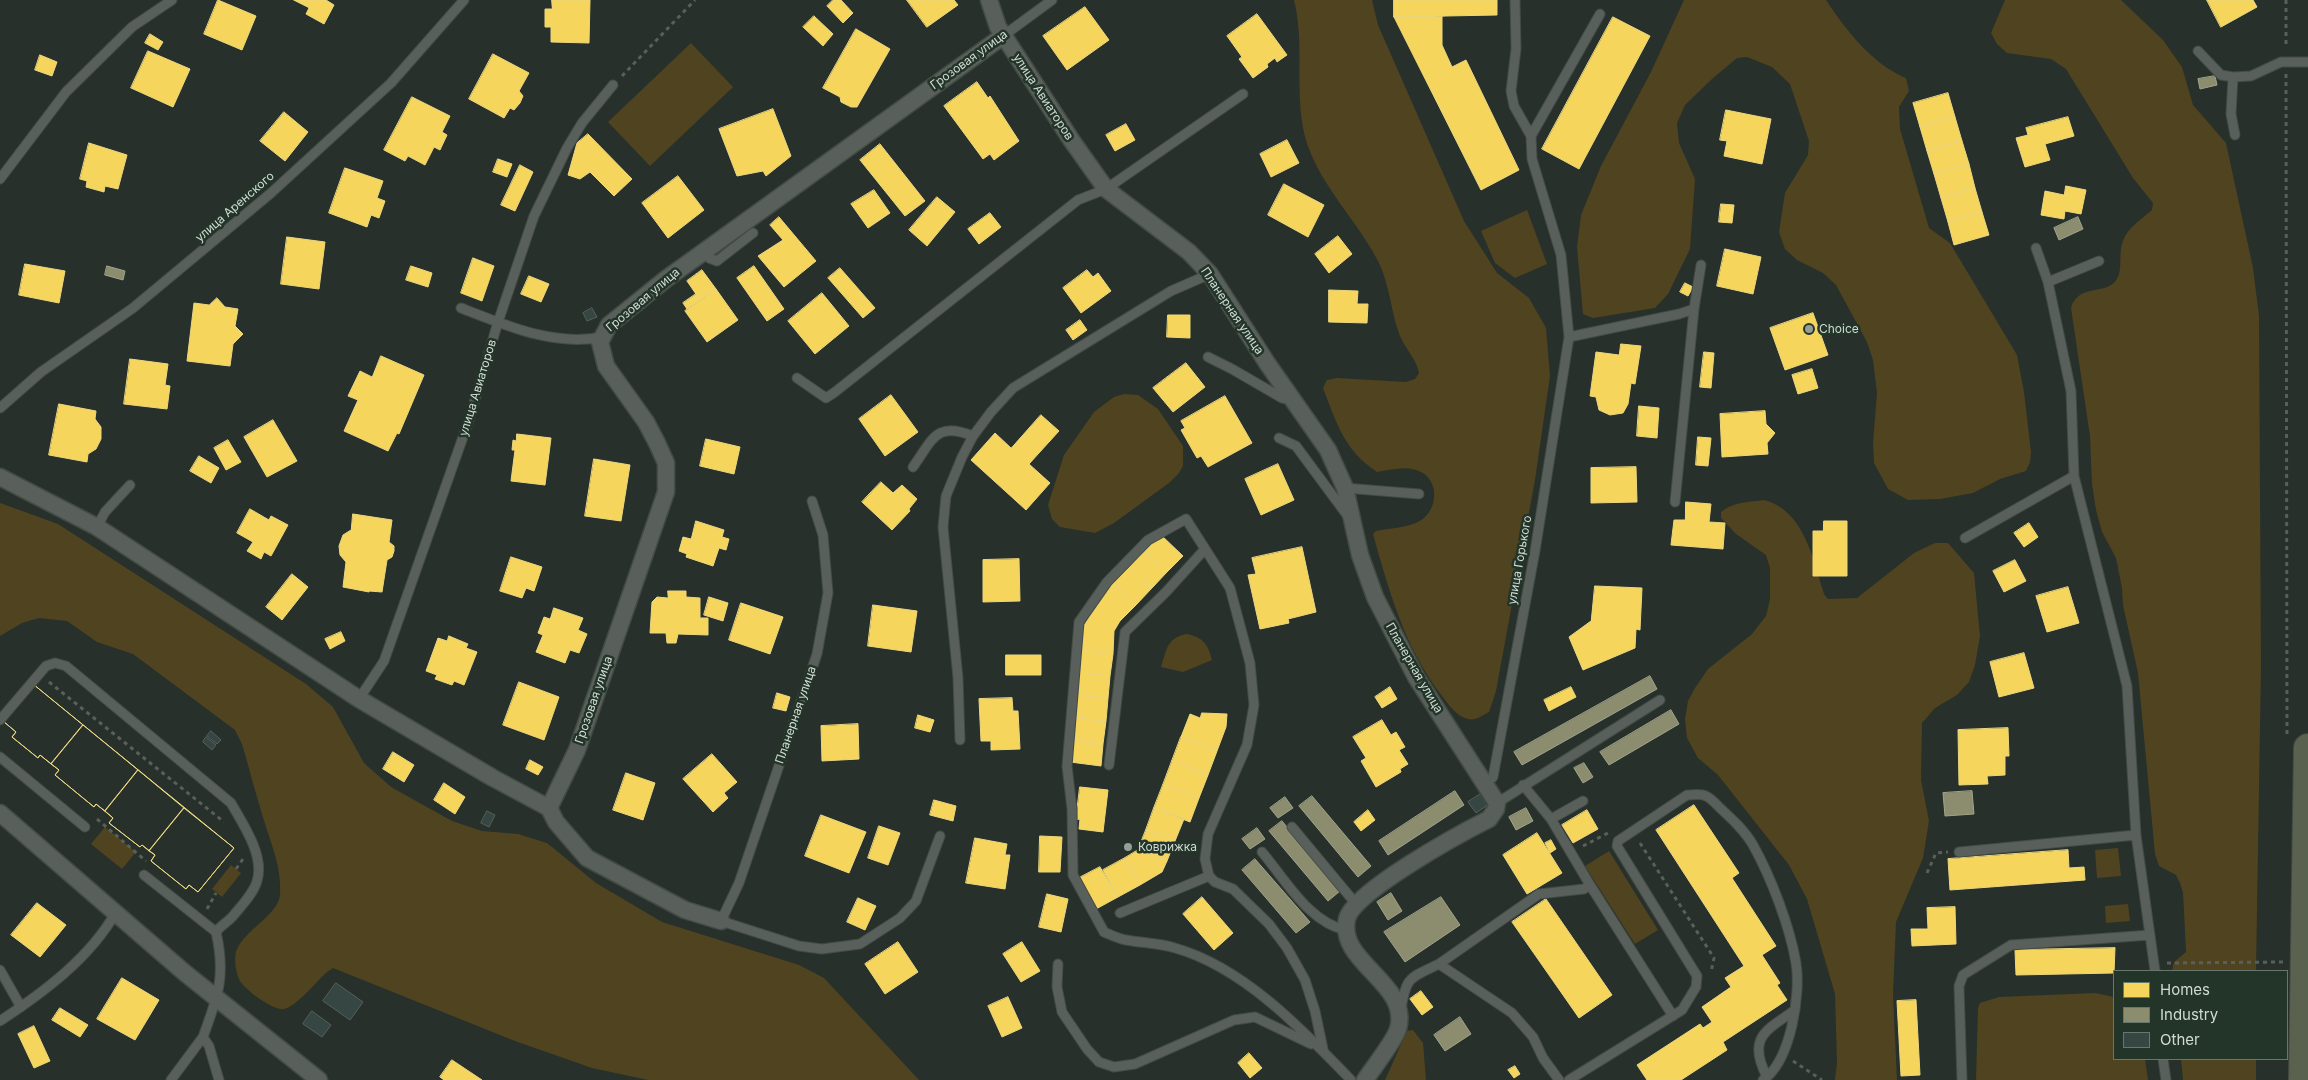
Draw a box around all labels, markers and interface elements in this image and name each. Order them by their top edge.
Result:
street label: Грозовая улица [928,27,1010,93]
street label: улица Авиаторов [1010,51,1076,143]
street label: улица Аренского [193,169,277,245]
street label: Грозовая улица [603,265,683,335]
street label: Планерная улица [1198,265,1266,357]
place label: Choice [1819,322,1859,336]
marker: Choice [1803,323,1815,335]
street label: улица Авиаторов [456,338,500,438]
street label: улица Горького [1505,514,1535,606]
street label: Планерная улица [1382,620,1446,716]
street label: Грозовая улица [572,654,616,746]
street label: Планерная улица [773,664,819,766]
place label: Коврижка [1138,840,1197,854]
marker: Коврижка [1122,841,1134,853]
legend [2113,970,2288,1060]
text: Homes [2160,980,2210,999]
text: Industry [2160,1005,2218,1024]
text: Other [2160,1030,2200,1049]

